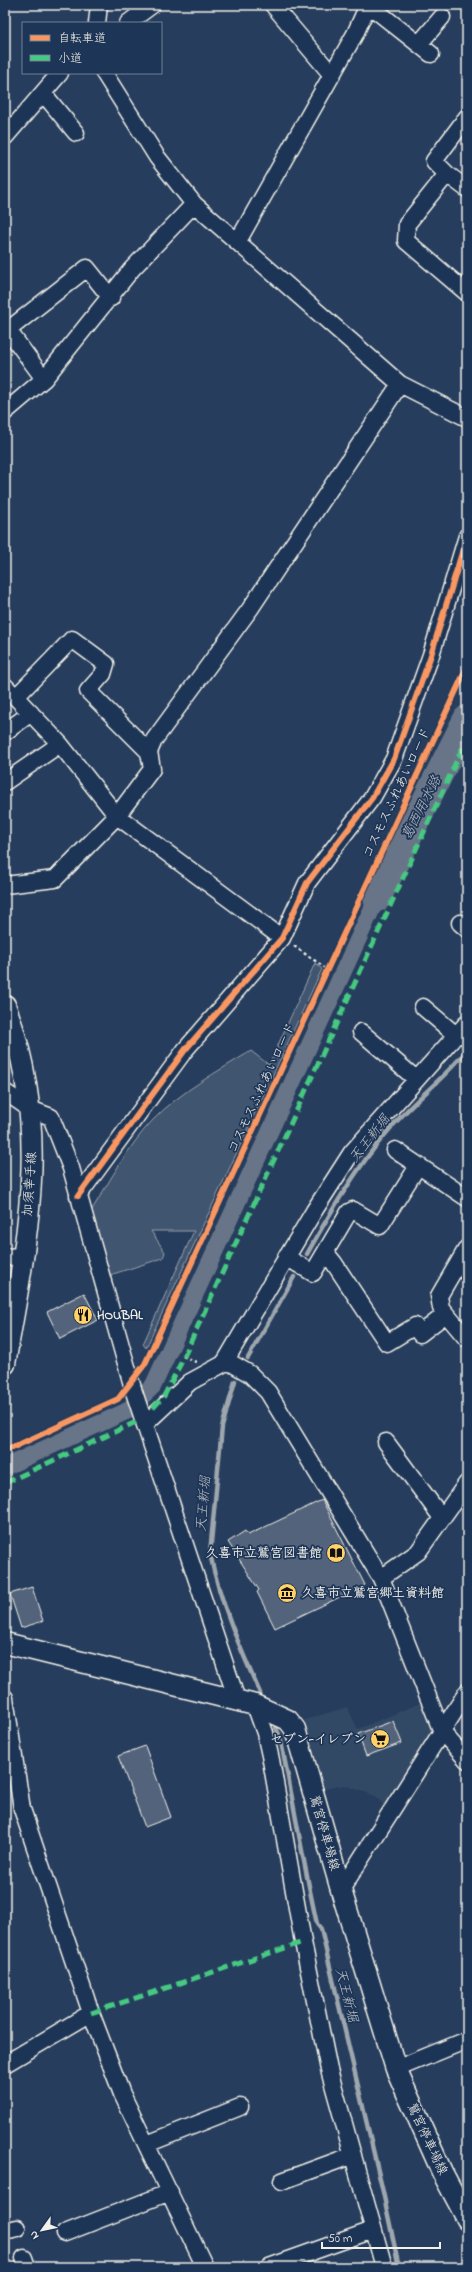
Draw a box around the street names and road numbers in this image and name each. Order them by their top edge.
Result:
street label: コスモスふれあいロード [358,725,436,861]
street label: コスモスふれあいロード [223,1020,301,1156]
street label: 加須幸手線 [18,1150,42,1217]
street label: 鷲宮停車場線 [304,1793,344,1874]
street label: 鷲宮停車場線 [402,2100,453,2179]

